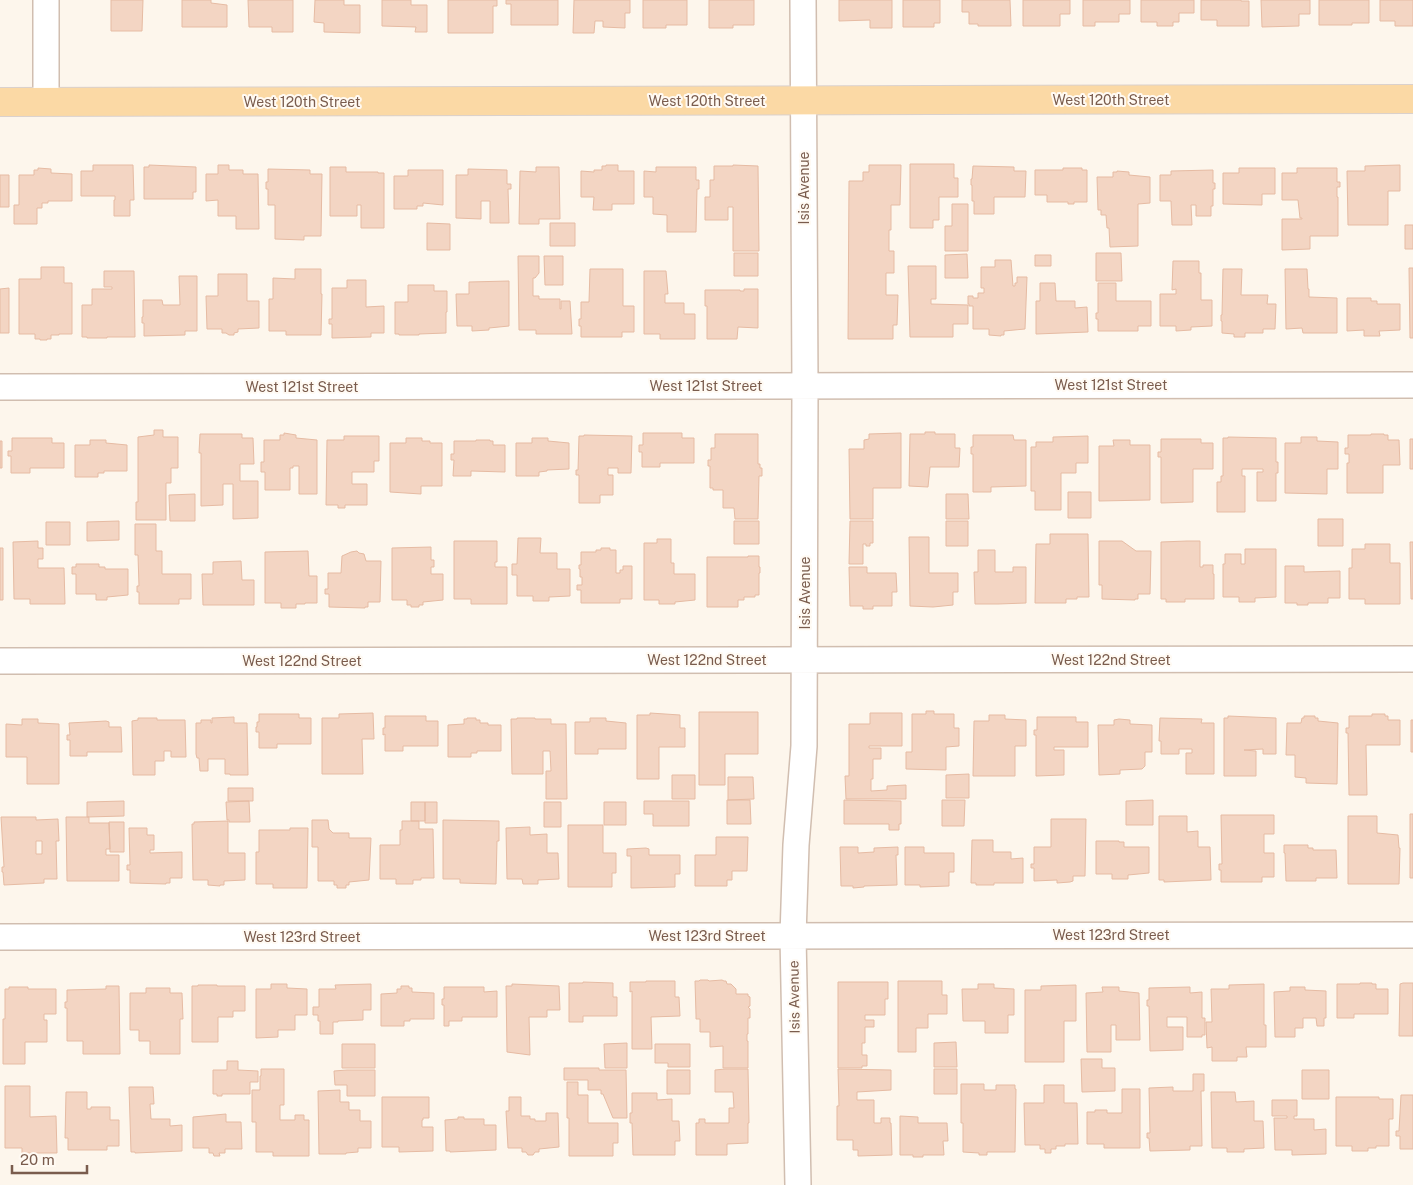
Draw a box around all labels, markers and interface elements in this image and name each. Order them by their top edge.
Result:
street label: West 120th Street [1053,92,1169,108]
street label: West 120th Street [649,93,765,109]
street label: West 120th Street [244,94,360,110]
street label: Isis Avenue [796,151,812,225]
street label: West 121st Street [1055,377,1167,393]
street label: West 121st Street [650,378,762,394]
street label: West 121st Street [246,379,358,395]
street label: Isis Avenue [797,556,813,630]
street label: West 122nd Street [647,652,767,668]
street label: West 122nd Street [1051,652,1171,668]
street label: West 122nd Street [242,653,362,669]
street label: West 123rd Street [1052,927,1170,943]
street label: West 123rd Street [648,928,766,944]
street label: West 123rd Street [243,929,361,945]
street label: Isis Avenue [785,960,803,1034]
scale bar [12,1142,88,1174]
text: 20 m [20,1151,55,1168]

